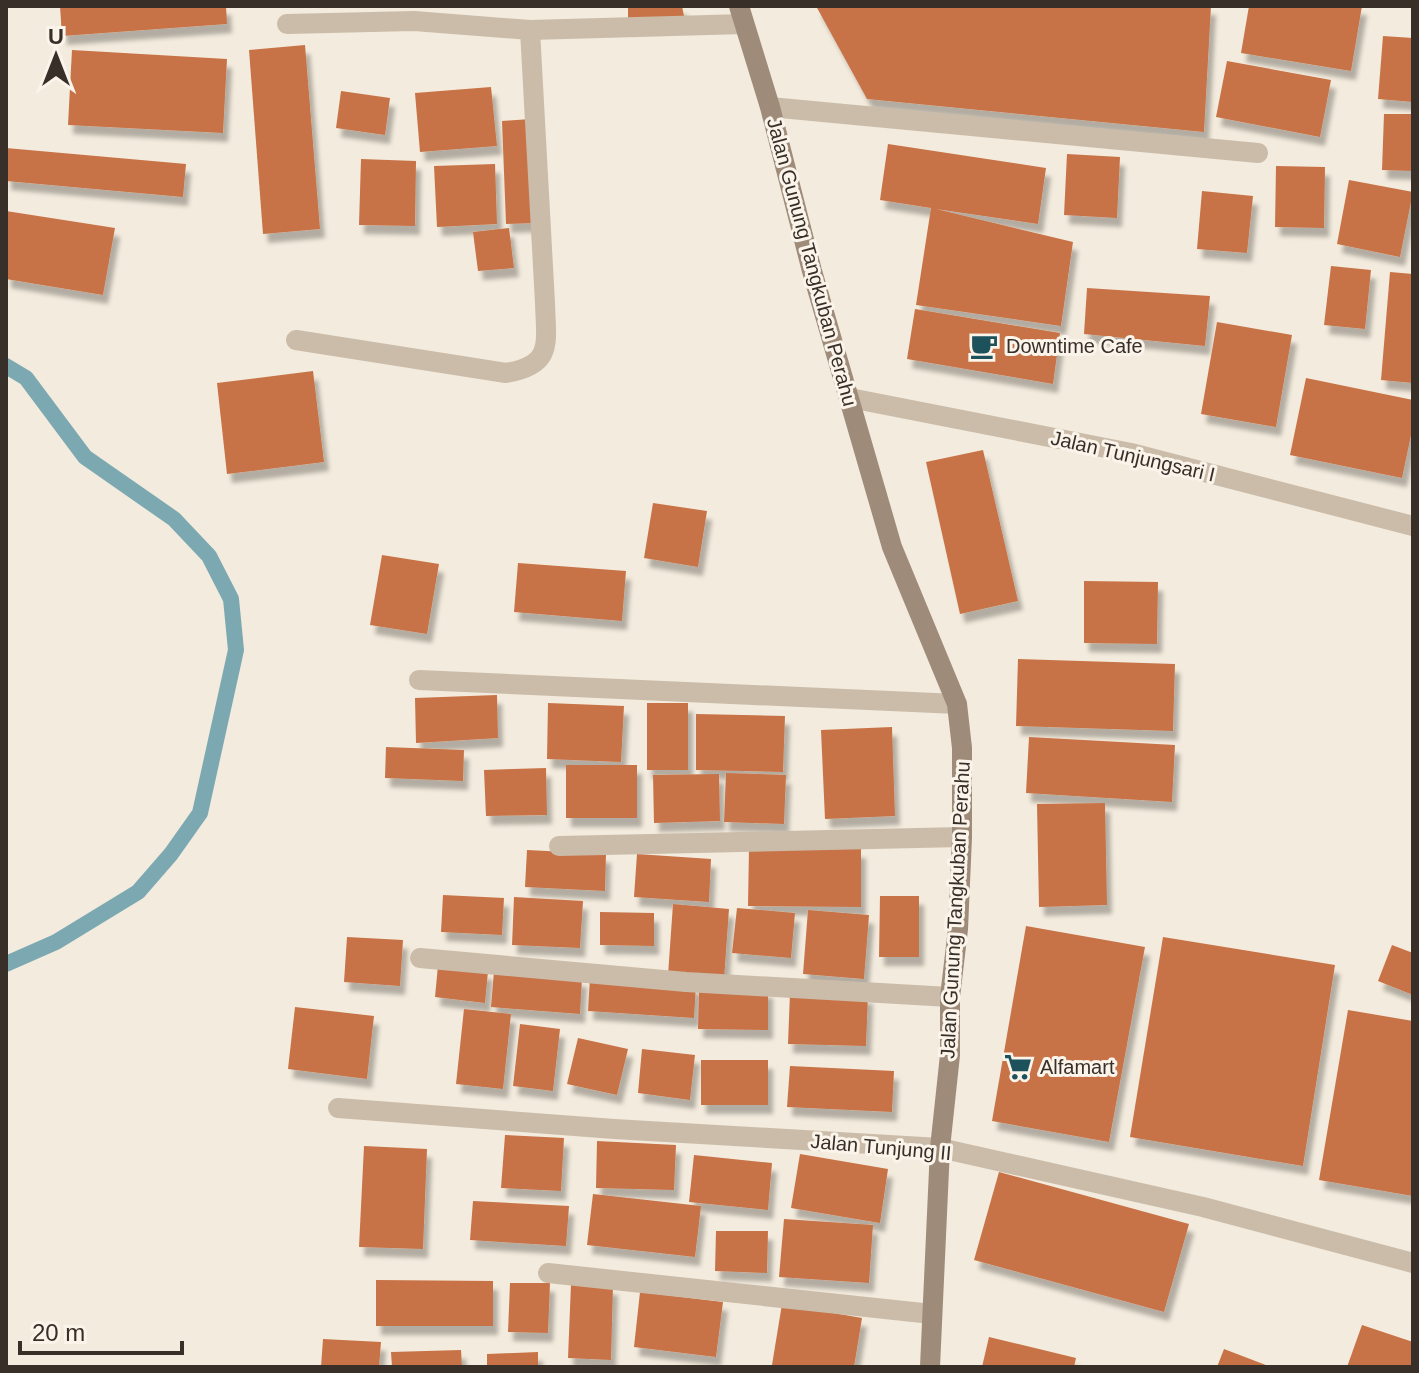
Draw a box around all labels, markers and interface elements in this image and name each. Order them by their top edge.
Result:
north arrow [16,16,96,96]
text: U [48,24,64,49]
street label: Jalan Gunung Tangkuban Perahu [763,115,861,409]
cafe icon: Downtime Cafe [969,331,999,361]
place label: Downtime Cafe [1006,335,1143,357]
street label: Jalan Tunjungsari I [1049,426,1217,486]
street label: Jalan Gunung Tangkuban Perahu [936,761,974,1059]
supermarket icon: Alfamart [1003,1052,1033,1082]
place label: Alfamart [1040,1056,1115,1078]
street label: Jalan Tunjung II [810,1130,952,1164]
scale bar [20,1305,182,1355]
text: 20 m [32,1319,85,1346]

